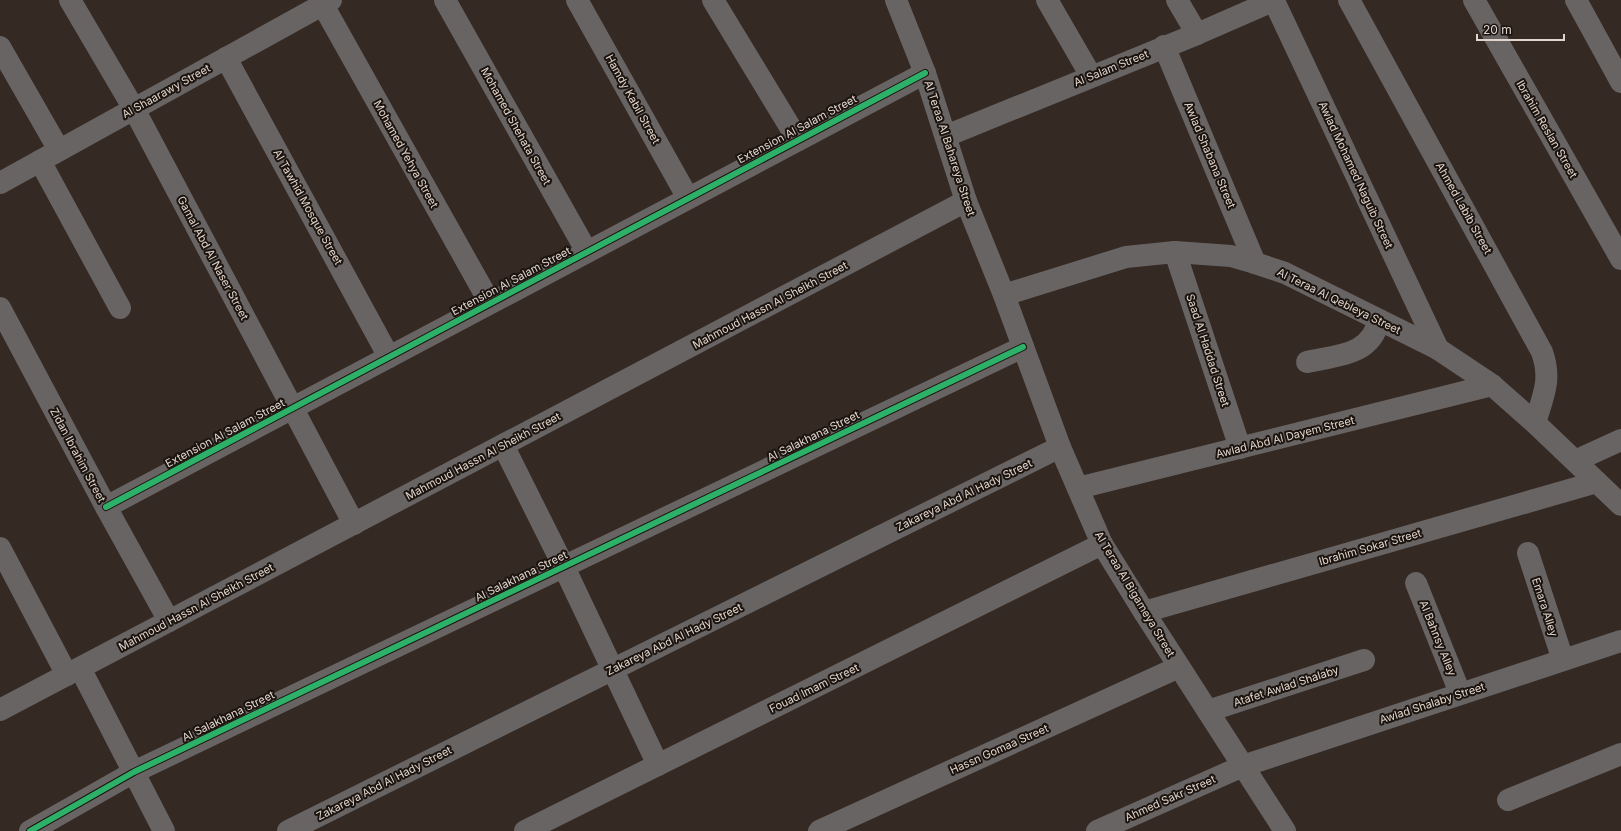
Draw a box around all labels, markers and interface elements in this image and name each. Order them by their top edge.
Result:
scale bar [1477,16,1564,42]
text: 20 m [1483,22,1512,37]
street label: Al Salam Street [1072,47,1151,89]
street label: Hamdy Kabil Street [603,52,664,146]
street label: Al Shaarawy Street [119,61,213,121]
street label: Mohamed Shehata Street [478,65,554,187]
street label: Ibrahim Reslan Street [1513,78,1581,181]
street label: Al Teraa Al Bahareya Street [921,79,979,218]
street label: Extension Al Salam Street [735,91,859,166]
street label: Mohamed Yehya Street [371,98,442,211]
street label: Awlad Mohamed Naguib Street [1316,99,1397,251]
street label: Awlad Shabana Street [1181,100,1239,211]
street label: Al Tawhid Mosque Street [270,147,346,268]
street label: Ahmed Labib Street [1433,160,1495,257]
street label: Gamal Abd Al Naser Street [174,194,252,323]
street label: Extension Al Salam Street [449,243,573,318]
street label: Mahmoud Hassn Al Sheikh Street [690,258,850,352]
street label: Al Teraa Al Qebleya Street [1275,265,1403,337]
street label: Saad Al Haddad Street [1183,292,1233,408]
street label: Extension Al Salam Street [163,395,287,470]
street label: Zidan Ibrahim Street [47,405,109,505]
street label: Al Salakhana Street [765,407,862,464]
street label: Mahmoud Hassn Al Sheikh Street [403,409,563,503]
street label: Awlad Abd Al Dayem Street [1214,413,1356,461]
street label: Zakareya Abd Al Hady Street [894,456,1035,534]
street label: Ibrahim Sokar Street [1317,526,1423,568]
street label: Al Teraa Al Bigameya Street [1092,529,1178,660]
street label: Al Salakhana Street [473,547,570,604]
street label: Mahmoud Hassn Al Sheikh Street [116,560,276,654]
street label: Emara Alley [1529,576,1561,638]
street label: Al Bahnsy Alley [1417,598,1459,678]
street label: Zakareya Abd Al Hady Street [604,600,745,678]
street label: Fouad Imam Street [767,660,861,716]
street label: Atafet Awlad Shalaby [1232,662,1340,710]
street label: Awlad Shalaby Street [1378,679,1487,727]
street label: Al Salakhana Street [180,687,277,744]
street label: Hassn Gomaa Street [948,721,1051,777]
street label: Zakareya Abd Al Hady Street [314,743,454,823]
street label: Ahmed Sakr Street [1123,772,1218,824]

